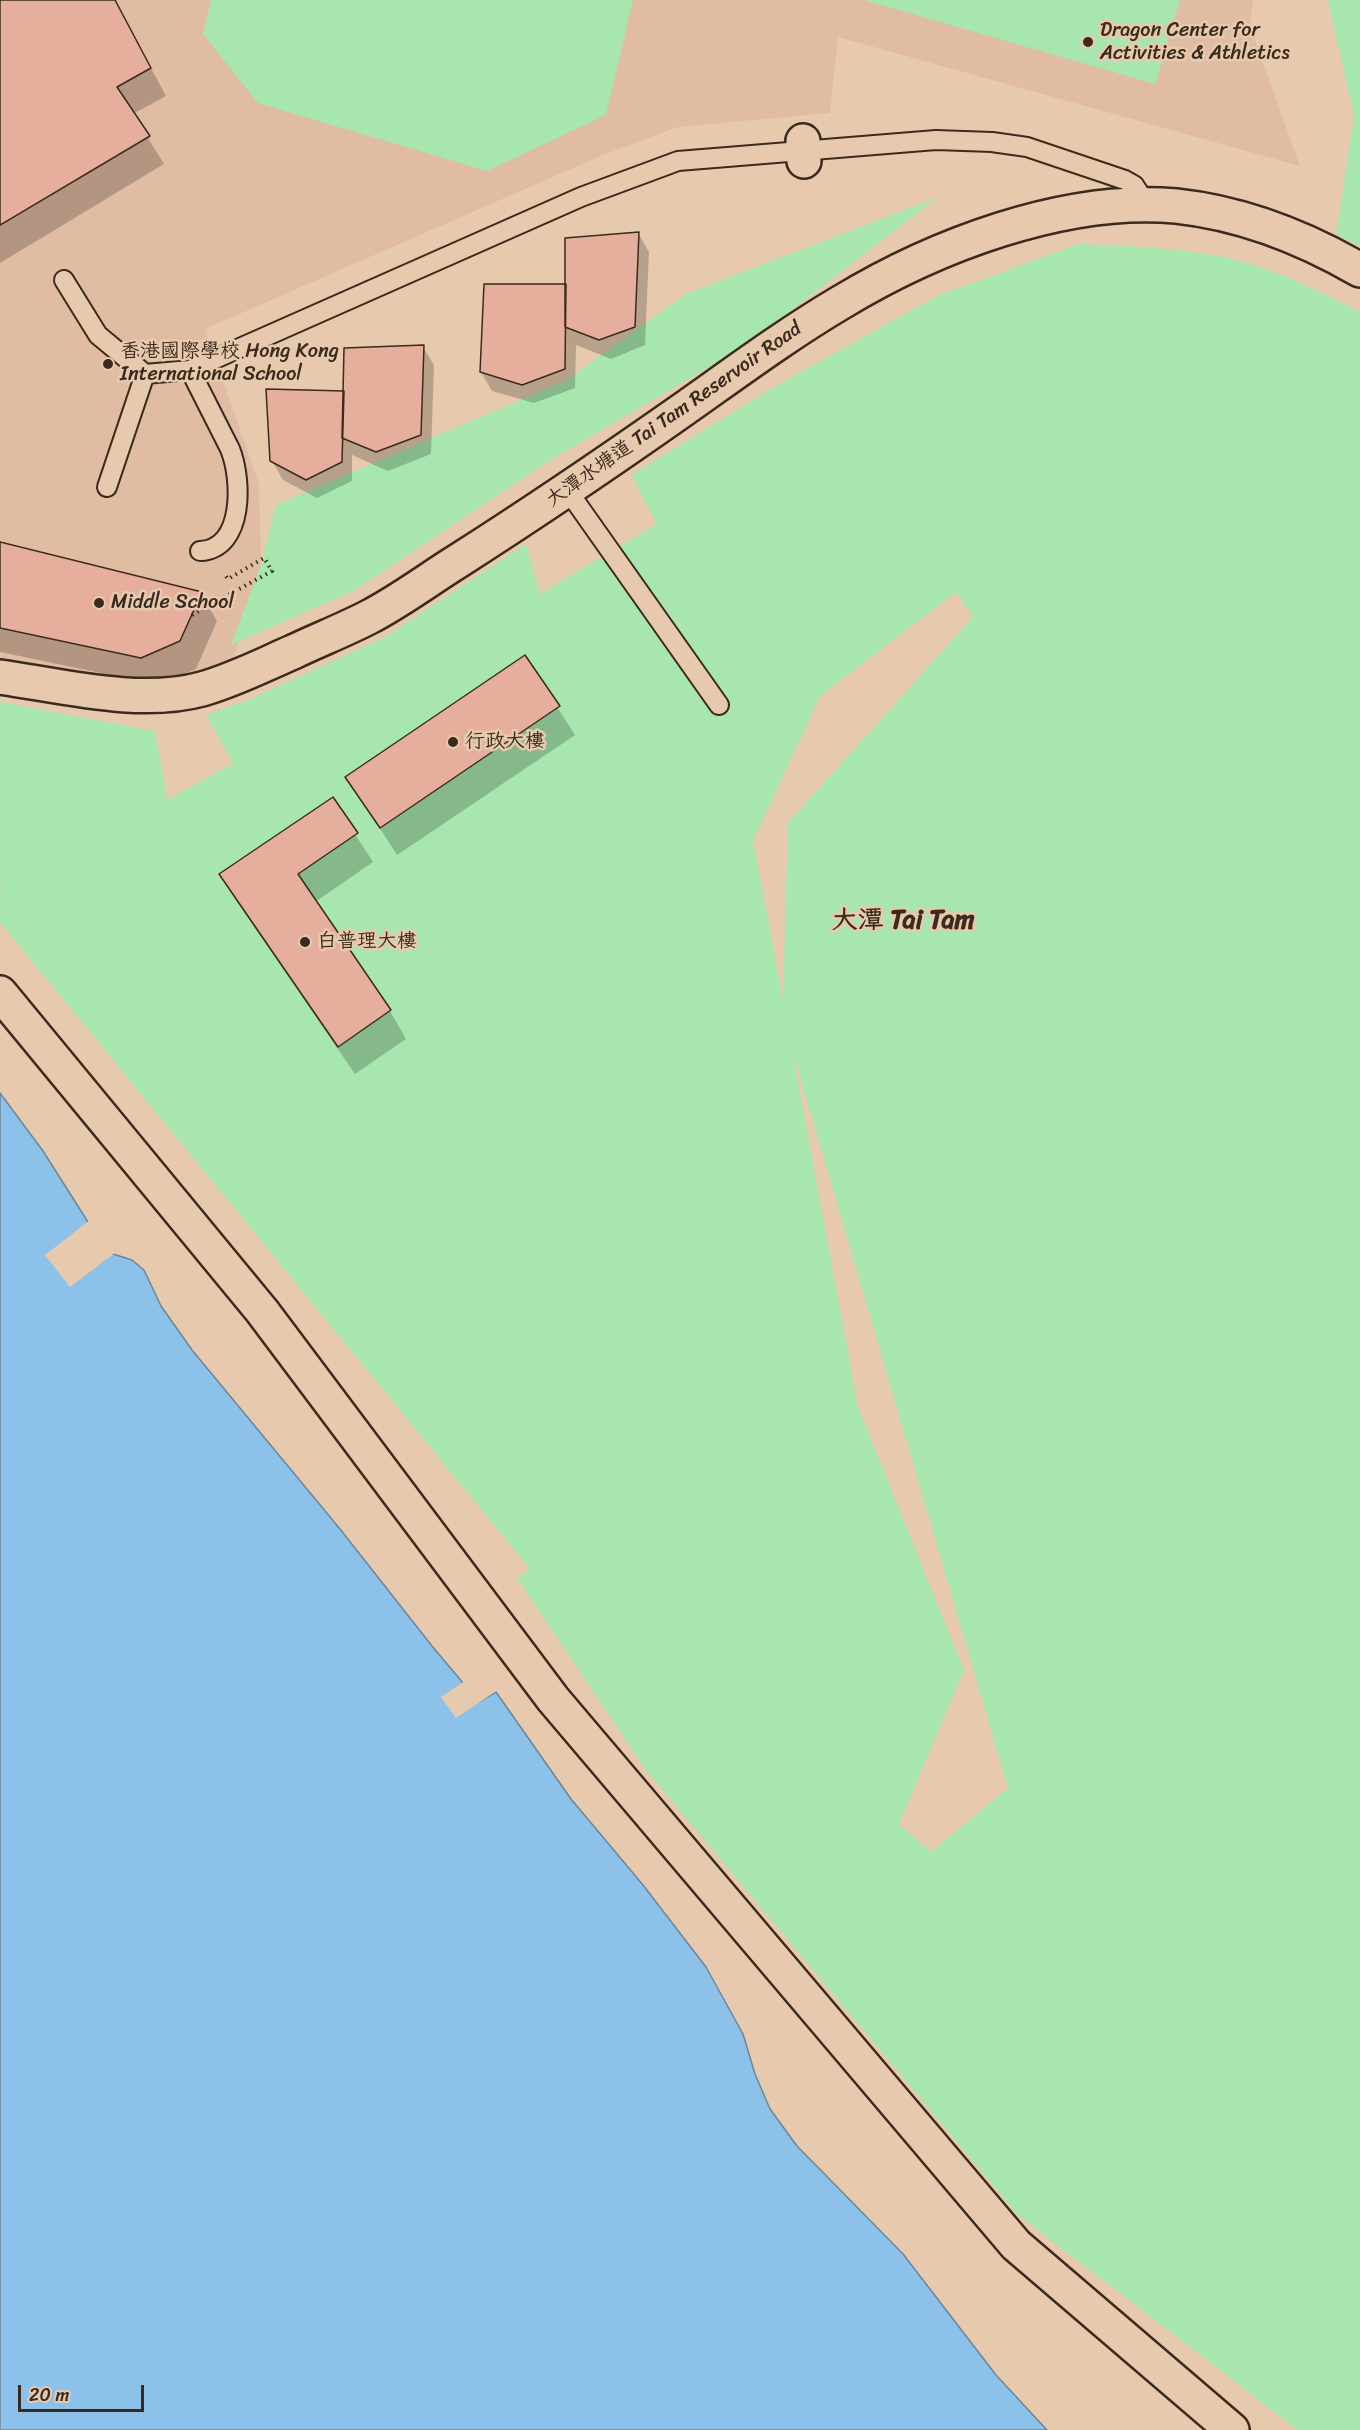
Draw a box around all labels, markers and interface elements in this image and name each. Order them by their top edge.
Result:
place label: Dragon Center for Activities & Athletics [1100,19,1290,66]
marker: Dragon Center for Activities & Athletics [1081,35,1095,49]
street label: 大潭水塘道 Tai Tam Reservoir Road [542,317,806,513]
place label: 香港國際學校 Hong Kong International School [120,340,339,387]
marker: 香港國際學校 Hong Kong International School [101,357,115,371]
place label: Middle School [111,591,234,615]
marker: Middle School [92,596,106,610]
place label: 行政大樓 [465,730,545,754]
marker: 行政大樓 [446,735,460,749]
district label: 大潭 Tai Tam [832,905,974,937]
place label: 白普理大樓 [317,930,417,954]
marker: 白普理大樓 [298,935,312,949]
scale bar [21,2373,147,2411]
text: 20 m [29,2379,69,2411]

